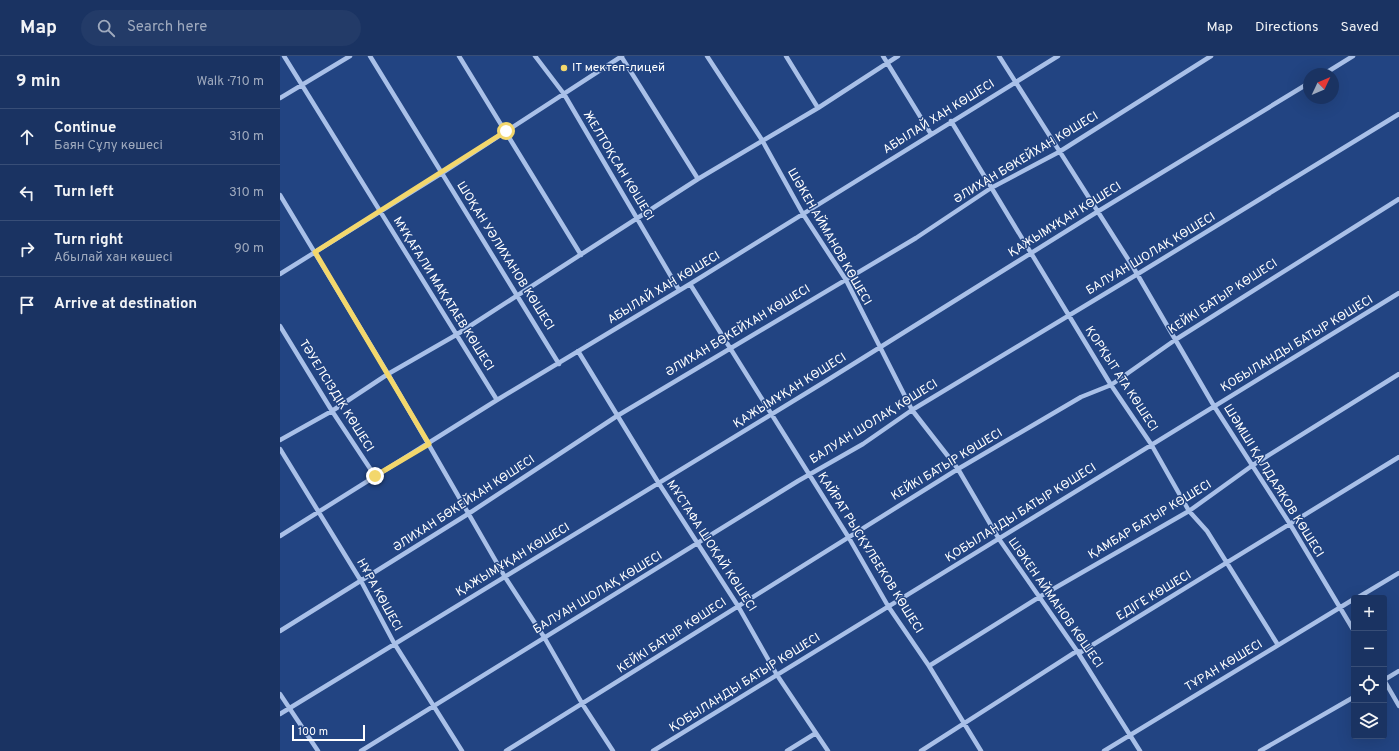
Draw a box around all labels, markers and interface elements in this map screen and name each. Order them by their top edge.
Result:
search box [81,10,361,46]
text: Map [20,16,57,40]
icon: search [95,17,117,39]
text: Search here [127,18,207,37]
text: Map [1207,19,1233,36]
text: Directions [1255,19,1319,36]
text: Saved [1341,19,1379,36]
place label: IT мектеп-лицей [572,60,665,76]
marker: IT мектеп-лицей [559,63,569,73]
north arrow [1303,68,1339,104]
text: 9 min [16,71,60,93]
text: Walk · 710 m [196,74,264,90]
street label: АБЫЛАЙ ХАН КӨШЕСІ [880,76,998,158]
street label: ЖЕЛТОҚСАН КӨШЕСІ [579,108,657,224]
street label: ӘЛИХАН БӨКЕЙХАН КӨШЕСІ [951,108,1101,208]
text: Continue [54,119,116,138]
route start [497,122,515,140]
icon: ahead [16,126,38,148]
text: 310 m [229,129,264,145]
text: Баян Сұлу көшесі [54,138,163,154]
street label: ШӘКЕН АЙМАНОВ КӨШЕСІ [783,166,875,308]
street label: ШОҚАН УӘЛИХАНОВ КӨШЕСІ [453,179,557,333]
street label: ҚАЖЫМҰҚАН КӨШЕСІ [1005,179,1125,261]
icon: left [16,182,38,204]
text: Turn left [54,183,114,202]
text: 310 m [229,185,264,201]
street label: БАЛУАН ШОЛАҚ КӨШЕСІ [1083,209,1219,299]
street label: МҰҚАҒАЛИ МАҚАТАЕВ КӨШЕСІ [389,214,497,374]
text: Turn right [54,231,123,250]
icon: right [16,238,38,260]
text: 90 m [234,241,264,257]
street label: АБЫЛАЙ ХАН КӨШЕСІ [605,248,723,328]
text: Абылай хан көшесі [54,250,172,266]
street label: КЕЙКІ БАТЫР КӨШЕСІ [1165,256,1281,338]
street label: ӘЛИХАН БӨКЕЙХАН КӨШЕСІ [663,281,813,381]
street label: ҚОБЫЛАНДЫ БАТЫР КӨШЕСІ [1218,292,1376,396]
icon: arrive [16,294,38,316]
text: Arrive at destination [54,295,197,314]
street label: ҚОРҚЫТ АТА КӨШЕСІ [1081,323,1161,435]
street label: ТӘУЕЛСІЗДІК КӨШЕСІ [295,337,377,455]
street label: ҚАЖЫМҰҚАН КӨШЕСІ [730,350,850,432]
street label: БАЛУАН ШОЛАҚ КӨШЕСІ [807,376,941,468]
street label: ШӘМШІ ҚАЛДАЯҚОВ КӨШЕСІ [1219,402,1327,560]
street label: КЕЙКІ БАТЫР КӨШЕСІ [888,425,1006,505]
street label: ӘЛИХАН БӨКЕЙХАН КӨШЕСІ [390,452,538,556]
street label: ҚОБЫЛАНДЫ БАТЫР КӨШЕСІ [942,460,1100,566]
route end [366,467,384,485]
street label: ҚАЙРАТ РЫСҚҰЛБЕКОВ КӨШЕСІ [814,469,926,637]
street label: МҰСТАФА ШОҚАЙ КӨШЕСІ [662,477,760,615]
street label: ҚАМБАР БАТЫР КӨШЕСІ [1085,477,1215,563]
street label: ҚАЖЫМҰҚАН КӨШЕСІ [453,520,573,600]
street label: ШӘКЕН АЙМАНОВ КӨШЕСІ [1004,535,1106,671]
street label: БАЛУАН ШОЛАҚ КӨШЕСІ [530,548,666,638]
street label: НҰРА КӨШЕСІ [352,556,406,634]
street label: ЕДІГЕ КӨШЕСІ [1114,567,1194,625]
street label: КЕЙКІ БАТЫР КӨШЕСІ [614,595,730,677]
map controls [1351,595,1387,739]
button: + [1351,595,1387,631]
street label: ҚОБЫЛАНДЫ БАТЫР КӨШЕСІ [666,630,824,736]
button: − [1351,631,1387,667]
street label: ТҰРАН КӨШЕСІ [1182,637,1266,695]
button: locate [1351,667,1387,703]
button: layers [1351,703,1387,739]
scale bar [292,723,365,742]
text: 100 m [298,725,328,739]

